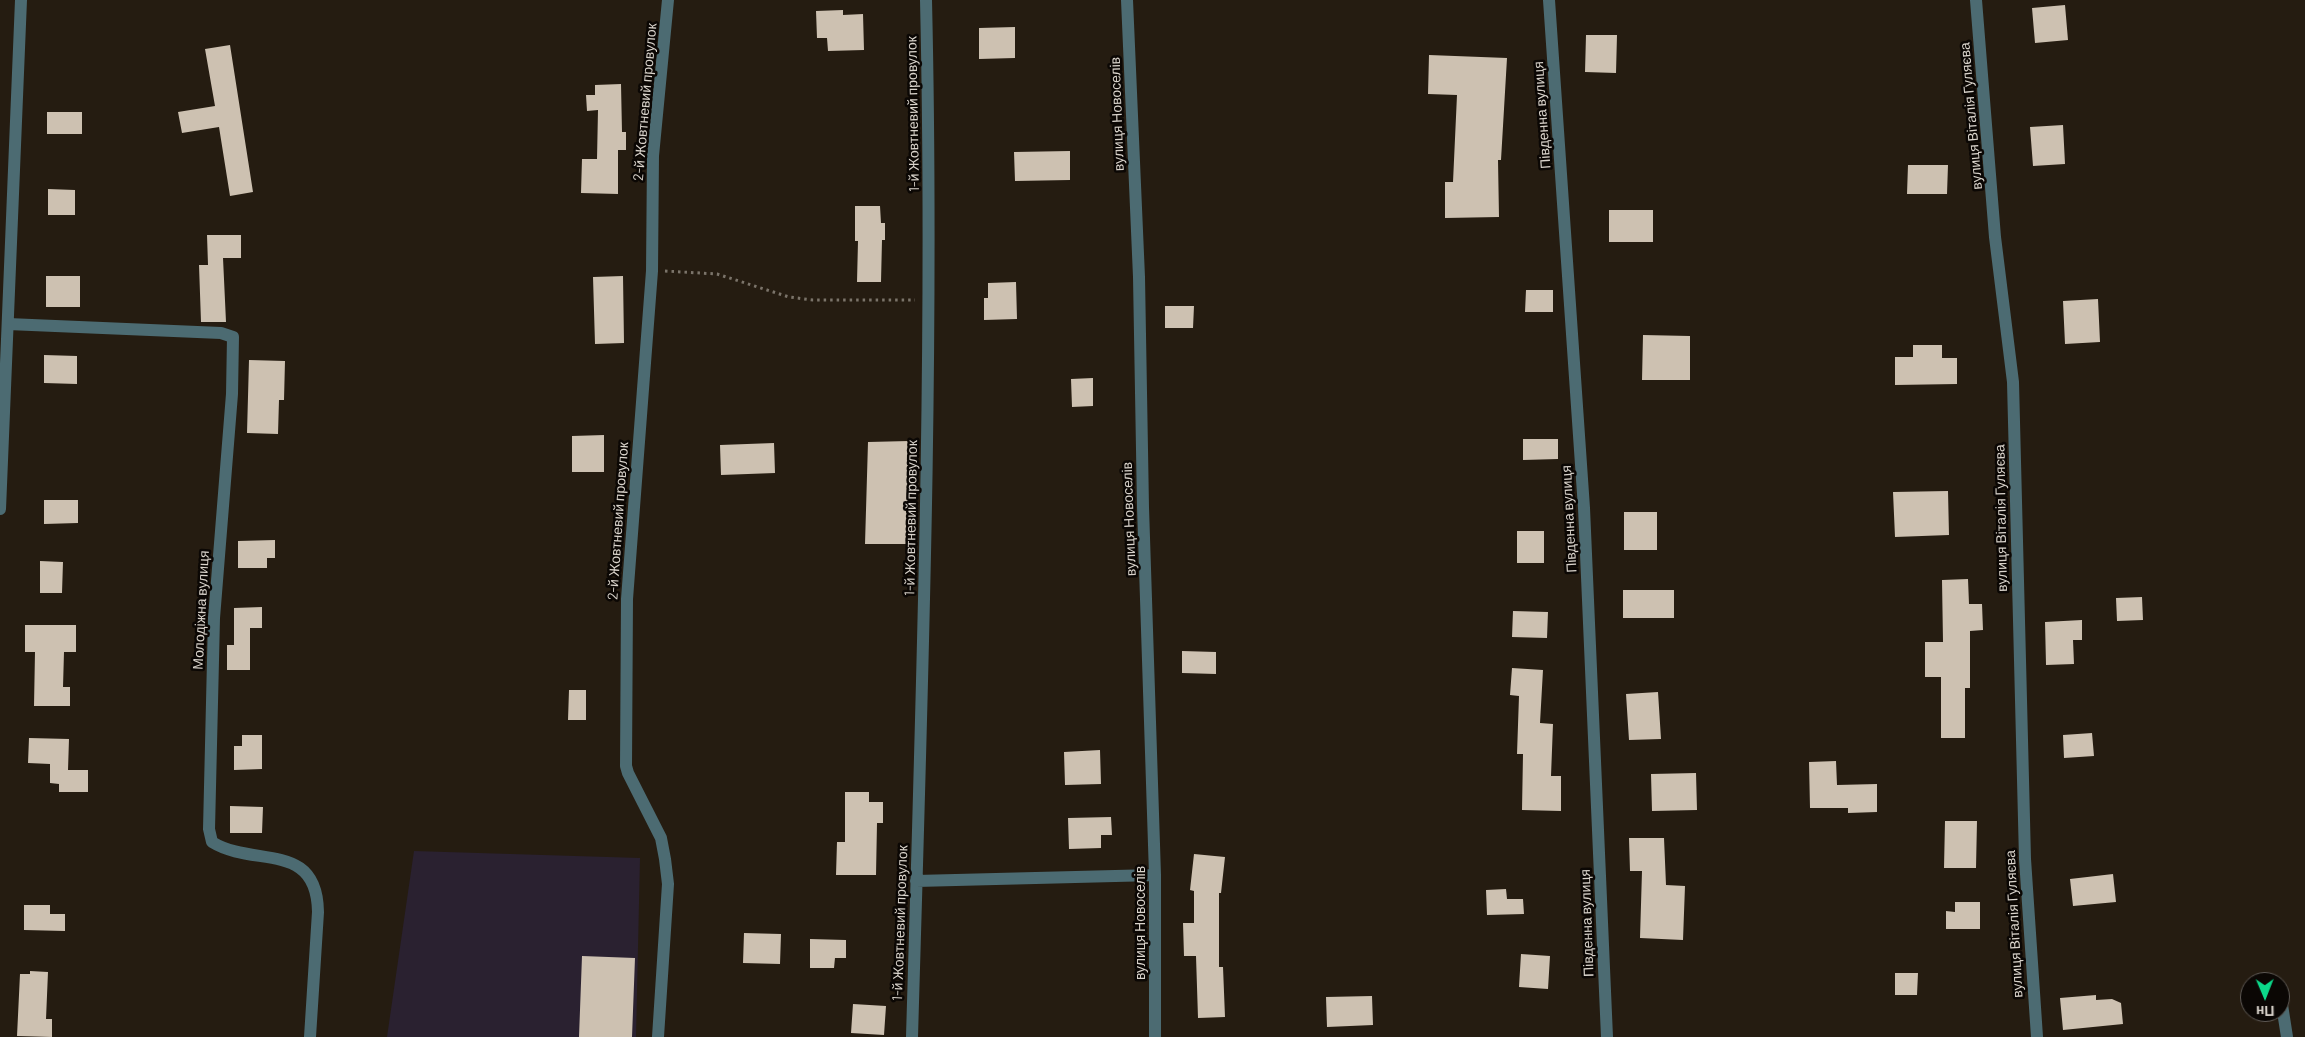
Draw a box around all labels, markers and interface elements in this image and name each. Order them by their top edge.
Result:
street label: 2-й Жовтневий провулок [630,22,660,182]
street label: 1-й Жовтневий провулок [903,36,923,192]
street label: вулиця Віталія Гуляєва [1956,42,1986,190]
street label: вулиця Новоселів [1107,57,1127,171]
street label: Південна вулиця [1530,61,1554,169]
street label: 1-й Жовтневий провулок [901,440,921,596]
street label: 2-й Жовтневий провулок [604,441,632,601]
street label: вулиця Віталія Гуляєва [1991,444,2011,592]
street label: вулиця Новоселів [1119,462,1139,576]
street label: Південна вулиця [1558,465,1580,573]
street label: Молодіжна вулиця [189,550,213,670]
street label: 1-й Жовтневий провулок [889,845,911,1001]
street label: вулиця Віталія Гуляєва [2002,850,2026,998]
street label: вулиця Новоселів [1132,866,1148,980]
street label: Південна вулиця [1577,869,1597,977]
north arrow [2240,972,2290,1022]
text: Пн [2256,1003,2275,1020]

